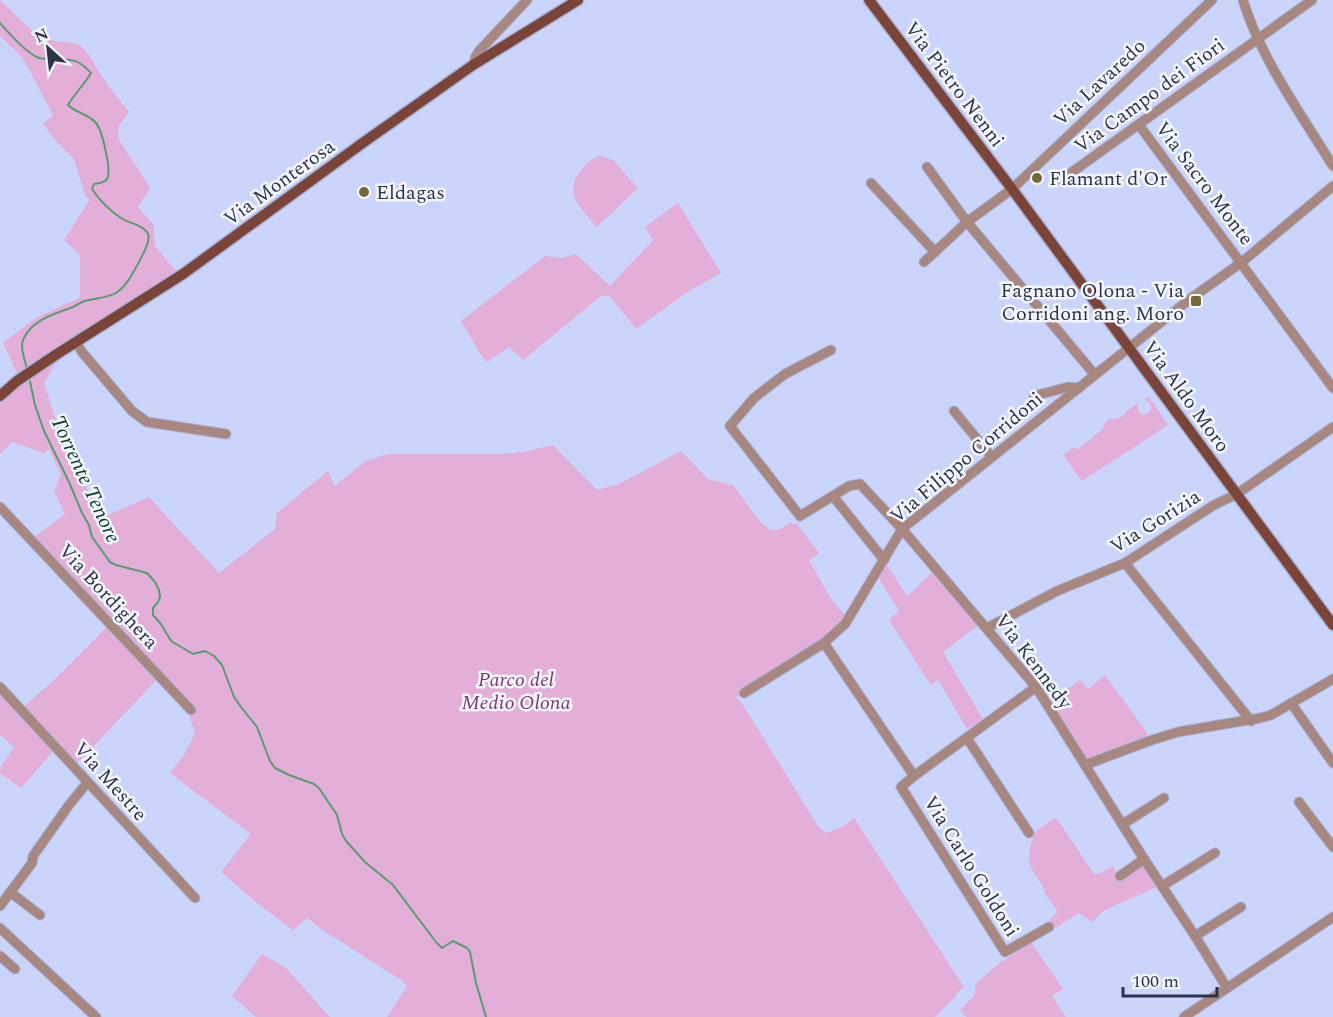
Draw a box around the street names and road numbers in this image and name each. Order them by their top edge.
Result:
street label: Via Pietro Nenni [897,15,1012,154]
street label: Via Campo dei Fiori [1068,31,1231,161]
street label: Via Lavaredo [1047,32,1153,134]
street label: Via Sacro Monte [1148,115,1261,252]
street label: Via Monterosa [218,132,342,234]
street label: Via Aldo Moro [1135,334,1237,459]
street label: Via Filippo Corridoni [883,385,1050,531]
street label: Via Gorizia [1104,482,1207,562]
street label: Via Bordighera [51,537,166,657]
street label: Via Kennedy [987,607,1080,717]
street label: Via Mestre [66,735,154,828]
street label: Via Carlo Goldoni [916,790,1027,943]

